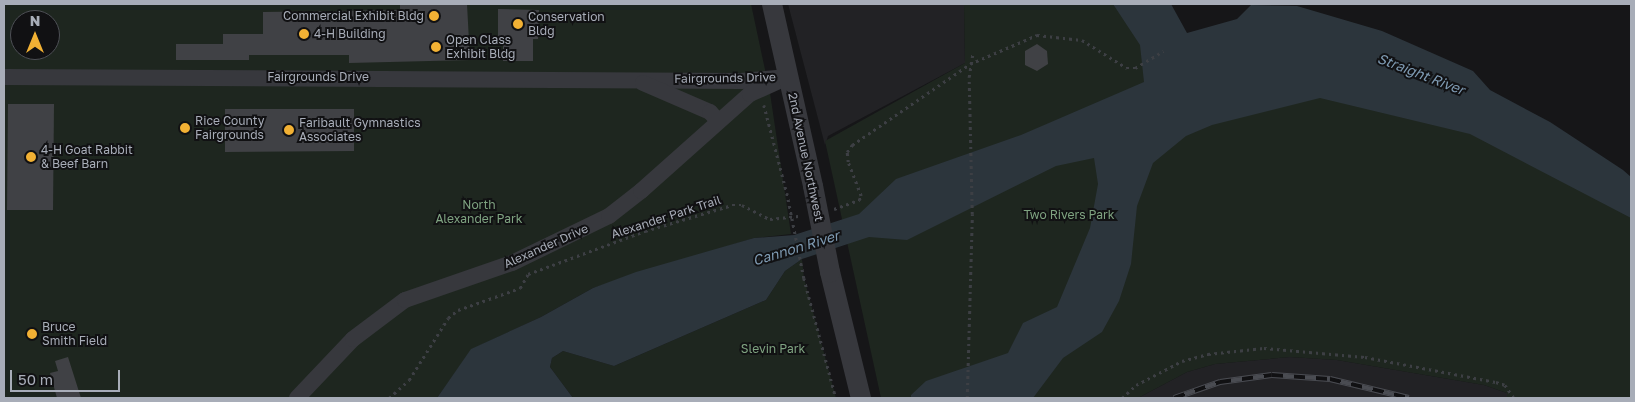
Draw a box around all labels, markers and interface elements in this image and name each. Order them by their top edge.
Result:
place label: Commercial Exhibit Bldg [283,9,424,23]
north arrow [10,10,60,60]
marker: Commercial Exhibit Bldg [428,10,440,22]
place label: Conservation Bldg [528,10,605,38]
text: N [30,12,40,29]
marker: Conservation Bldg [512,18,524,30]
place label: 4-H Building [314,27,386,41]
marker: 4-H Building [298,28,310,40]
place label: Open Class Exhibit Bldg [446,33,515,61]
marker: Open Class Exhibit Bldg [430,41,442,53]
water label: Straight River [1375,50,1467,98]
street label: Fairgrounds Drive [267,70,369,84]
street label: Fairgrounds Drive [674,70,776,86]
street label: 2nd Avenue Northwest [785,91,827,223]
place label: Rice County Fairgrounds [195,114,265,142]
place label: Faribault Gymnastics Associates [299,116,421,144]
marker: Rice County Fairgrounds [179,122,191,134]
marker: Faribault Gymnastics Associates [283,124,295,136]
place label: 4-H Goat Rabbit & Beef Barn [41,143,133,171]
marker: 4-H Goat Rabbit & Beef Barn [25,151,37,163]
street label: Alexander Park Trail [609,192,723,242]
park label: North Alexander Park [436,198,522,226]
park label: Two Rivers Park [1024,208,1114,222]
street label: Alexander Drive [502,221,590,271]
water label: Cannon River [751,227,841,269]
place label: Bruce Smith Field [42,320,107,348]
marker: Bruce Smith Field [26,328,38,340]
park label: Slevin Park [741,342,805,356]
scale bar [12,360,122,392]
text: 50 m [18,370,53,388]

